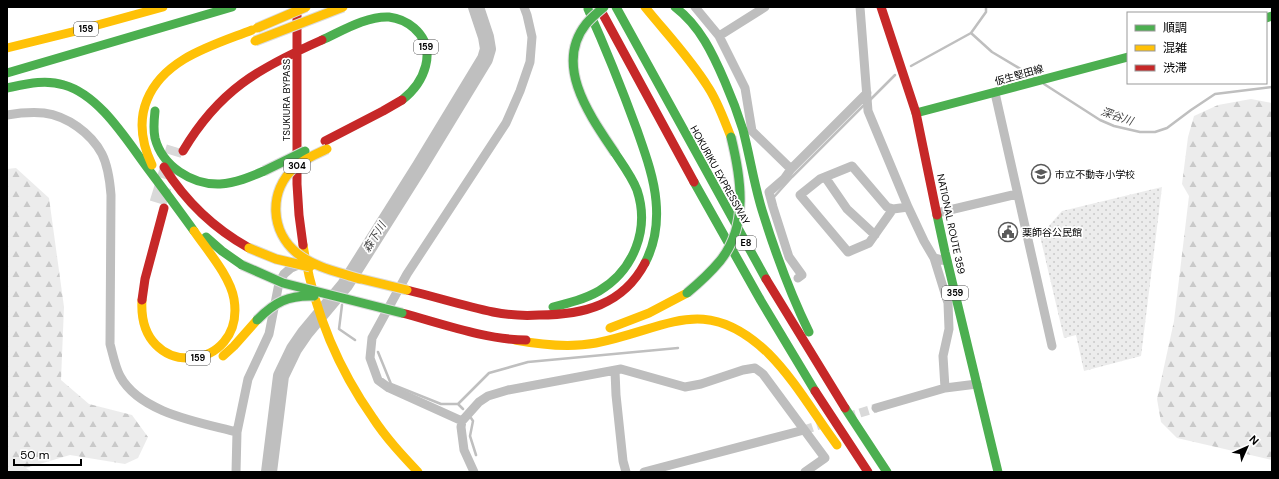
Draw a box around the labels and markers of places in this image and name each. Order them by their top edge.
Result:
school or university icon: 市立不動寺小学校 [1030,163,1052,185]
place label: 市立不動寺小学校 [1055,168,1135,181]
public building icon: 薬師谷公民館 [997,221,1019,243]
place label: 薬師谷公民館 [1022,226,1082,239]

